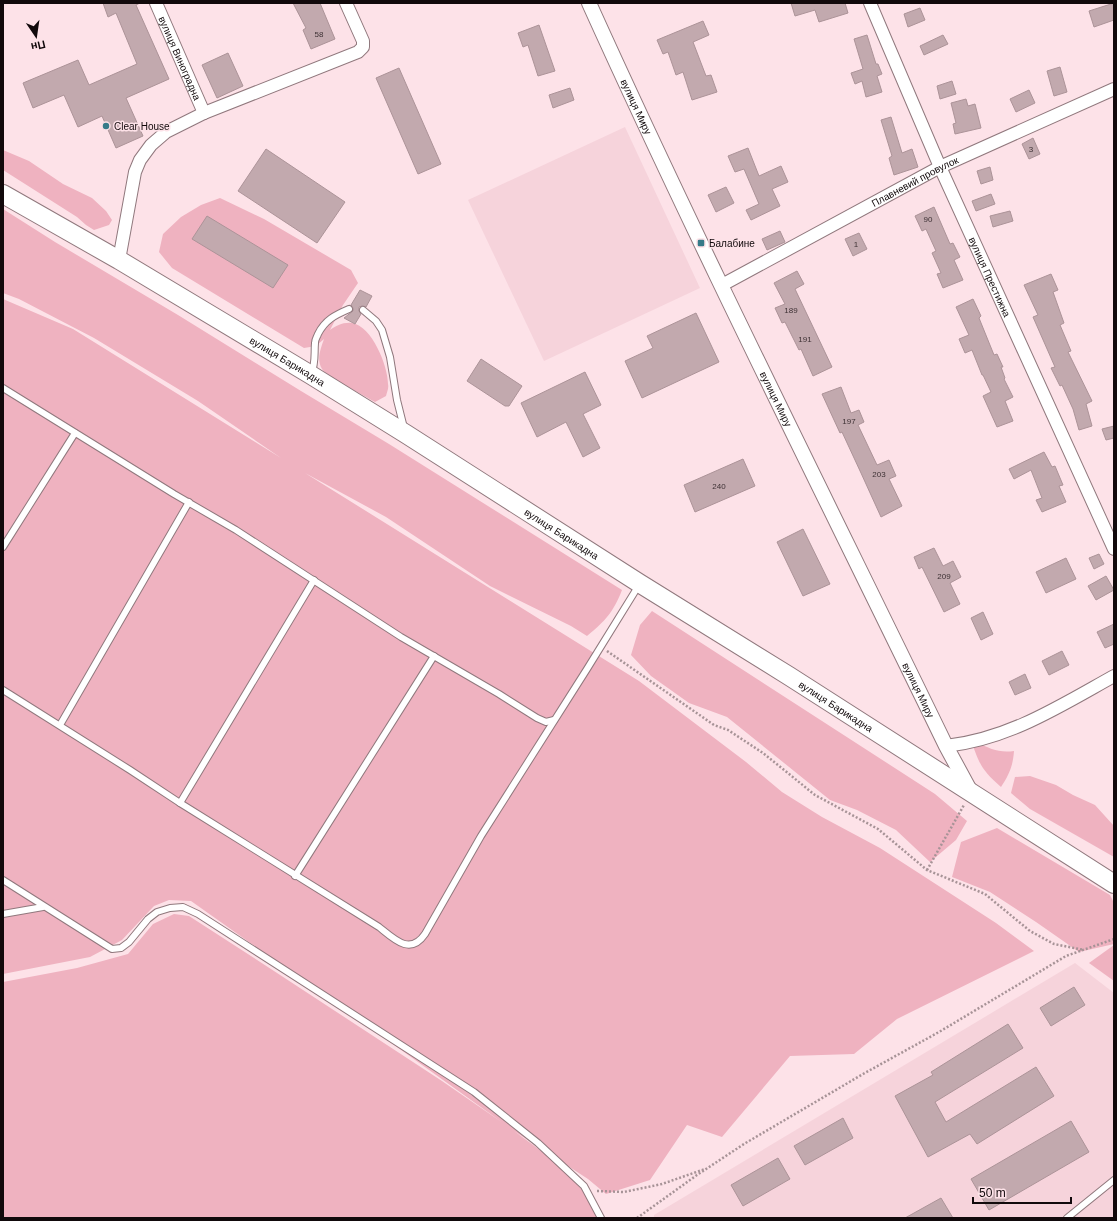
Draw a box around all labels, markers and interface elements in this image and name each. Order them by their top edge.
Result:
street label: вулиця Виноградна [157,14,203,102]
north arrow [16,16,56,56]
house number: 58 [315,30,324,39]
text: Пн [30,38,47,53]
street label: вулиця Миру [619,77,654,136]
marker: Clear House [101,121,111,131]
place label: Clear House [114,121,170,132]
house number: 3 [1029,145,1034,154]
street label: Плавневий провулок [870,154,961,209]
house number: 90 [924,215,933,224]
street label: вулиця Престижна [967,235,1013,319]
marker: Балабине [696,238,706,248]
place label: Балабине [709,238,755,249]
house number: 1 [854,240,859,249]
house number: 189 [784,306,798,315]
street label: вулиця Барикадна [248,334,327,388]
house number: 191 [798,335,812,344]
street label: вулиця Миру [758,370,794,428]
house number: 197 [842,417,856,426]
house number: 203 [872,470,886,479]
house number: 240 [712,482,726,491]
street label: вулиця Барикадна [523,506,601,562]
house number: 209 [937,572,951,581]
street label: вулиця Миру [901,661,937,719]
street label: вулиця Барикадна [797,678,875,734]
scale bar [973,1179,1071,1205]
text: 50 m [979,1186,1006,1200]

